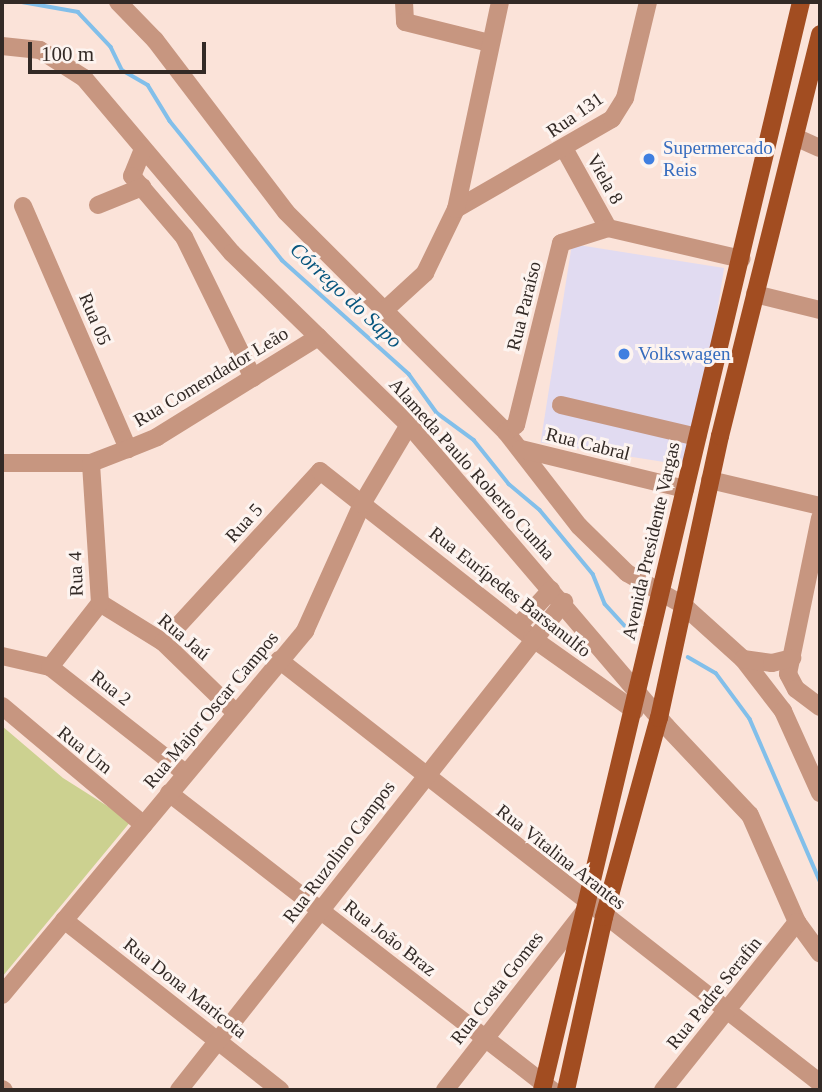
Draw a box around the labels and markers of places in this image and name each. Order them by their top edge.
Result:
place label: Supermercado Reis [663,137,773,181]
marker: Supermercado Reis [641,151,657,167]
place label: Volkswagen [638,343,731,365]
marker: Volkswagen [616,346,632,362]

